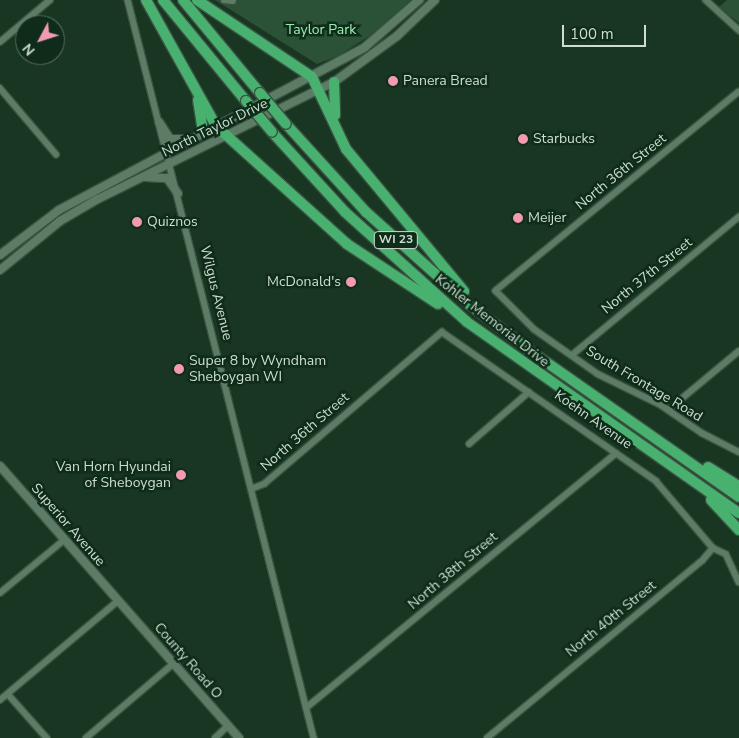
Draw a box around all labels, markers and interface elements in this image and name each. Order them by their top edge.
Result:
north arrow [15,15,65,65]
scale bar [564,15,648,47]
park label: Taylor Park [286,22,356,38]
text: 100 m [570,24,614,44]
text: N [18,39,40,59]
place label: Panera Bread [403,73,488,89]
marker: Panera Bread [387,75,399,87]
street label: North Taylor Drive [159,95,271,161]
street label: North 36th Street [572,130,670,214]
place label: Starbucks [533,131,595,147]
marker: Starbucks [517,133,529,145]
place label: Meijer [528,210,566,226]
marker: Meijer [512,212,524,224]
place label: Quiznos [147,214,198,230]
marker: Quiznos [131,216,143,228]
road number: WI 23 [374,230,418,250]
street label: North 37th Street [598,234,696,318]
street label: Wilgus Avenue [196,244,236,342]
street label: Kohler Memorial Drive [432,271,552,371]
place label: McDonald's [267,274,341,290]
marker: McDonald's [345,276,357,288]
street label: South Frontage Road [583,343,705,425]
place label: Super 8 by Wyndham Sheboygan WI [189,353,326,386]
marker: Super 8 by Wyndham Sheboygan WI [173,363,185,375]
street label: Koehn Avenue [551,387,635,453]
street label: North 36th Street [257,389,353,475]
place label: Van Horn Hyundai of Sheboygan [56,459,171,492]
marker: Van Horn Hyundai of Sheboygan [175,469,187,481]
street label: Superior Avenue [27,480,109,570]
street label: North 38th Street [405,529,501,613]
street label: North 40th Street [562,577,660,661]
street label: County Road O [150,620,226,702]

